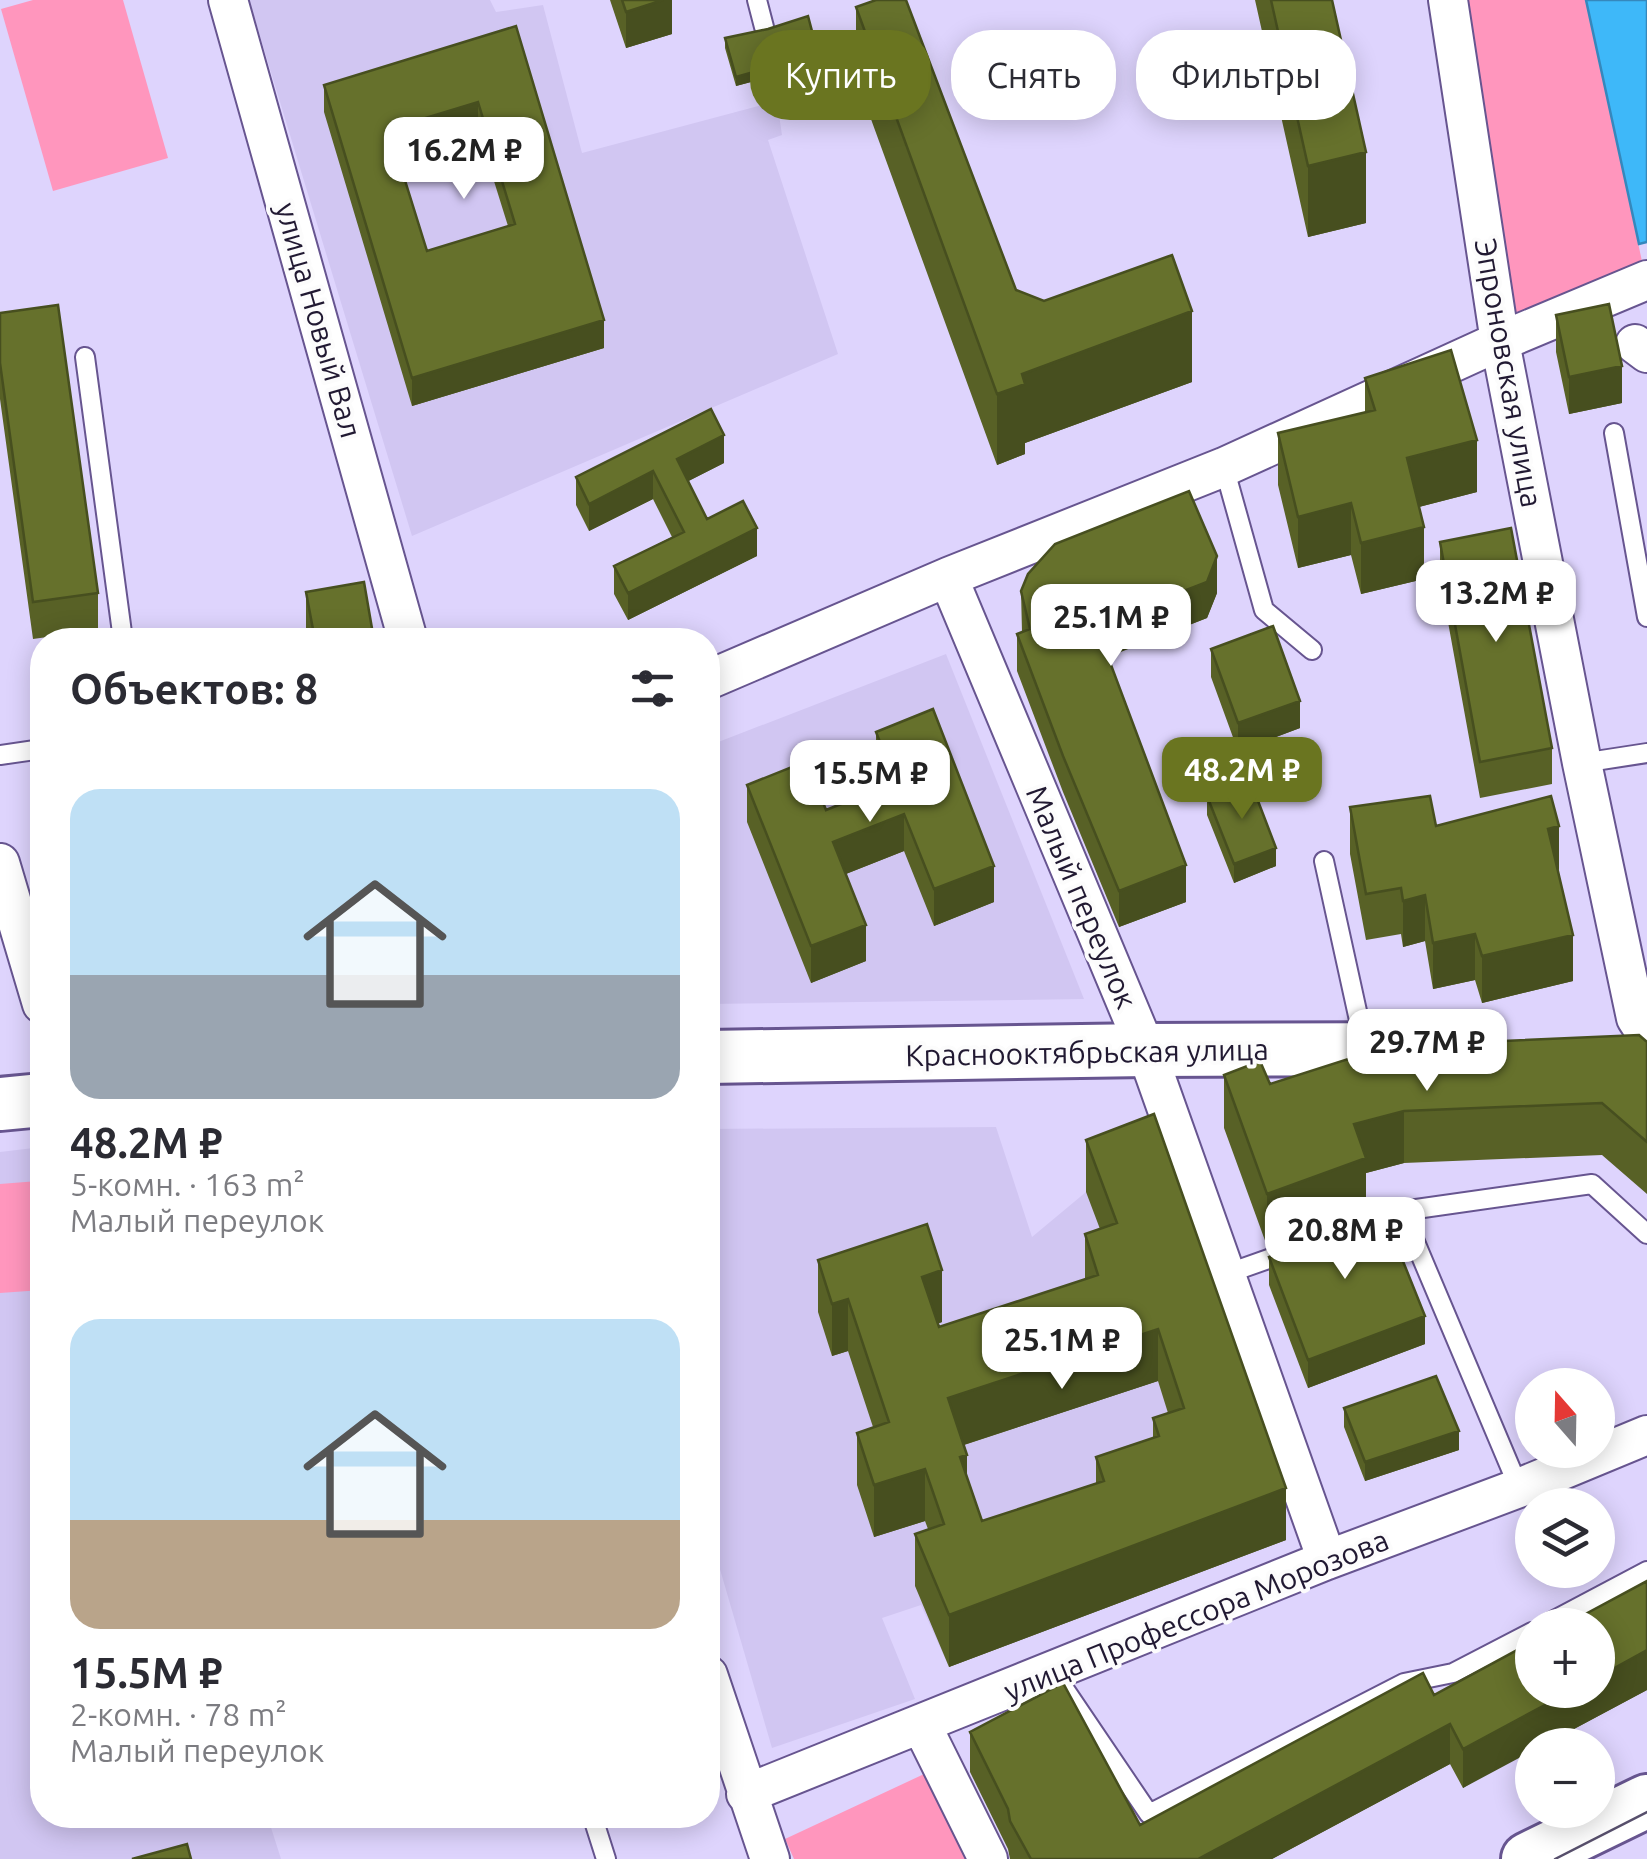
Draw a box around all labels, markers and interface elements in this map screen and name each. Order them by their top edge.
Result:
chip: Купить [750,30,931,120]
chip: Снять [951,30,1116,120]
chip: Фильтры [1136,30,1356,120]
pin: 16.2M ₽ [372,117,556,202]
text: 16.2M ₽ [406,131,522,167]
street label: улица Новый Вал [269,199,369,441]
street label: Эпроновская улица [1469,236,1549,510]
pin: 13.2M ₽ [1404,560,1588,645]
text: 13.2M ₽ [1438,574,1554,610]
pin: 25.1M ₽ [1019,584,1203,669]
text: 25.1M ₽ [1053,598,1169,634]
icon: filters [625,661,680,716]
text: Объектов: 8 [70,665,318,712]
pin: 48.2M ₽ [1150,737,1334,822]
pin: 15.5M ₽ [778,740,962,825]
text: 48.2M ₽ [1184,751,1300,787]
text: 15.5M ₽ [812,754,928,790]
street label: Малый переулок [1020,781,1144,1013]
icon: home [285,854,465,1034]
pin: 29.7M ₽ [1335,1009,1519,1094]
text: 29.7M ₽ [1369,1023,1485,1059]
street label: Краснооктябрьская улица [905,1032,1269,1072]
text: 48.2M ₽ [70,1119,222,1166]
text: 5-комн. · 163 m² [70,1166,305,1202]
pin: 20.8M ₽ [1253,1197,1437,1282]
text: Малый переулок [70,1202,324,1238]
text: 20.8M ₽ [1287,1211,1403,1247]
pin: 25.1M ₽ [970,1307,1154,1392]
text: 25.1M ₽ [1004,1321,1120,1357]
north arrow [1515,1368,1615,1468]
map controls [1515,1368,1615,1828]
icon: home [285,1384,465,1564]
button: layers [1515,1488,1615,1588]
street label: улица Профессора Морозова [999,1522,1393,1708]
button: + [1515,1608,1615,1708]
text: 15.5M ₽ [70,1649,222,1696]
text: 2-комн. · 78 m² [70,1696,287,1732]
button: − [1515,1728,1615,1828]
text: Малый переулок [70,1732,324,1768]

